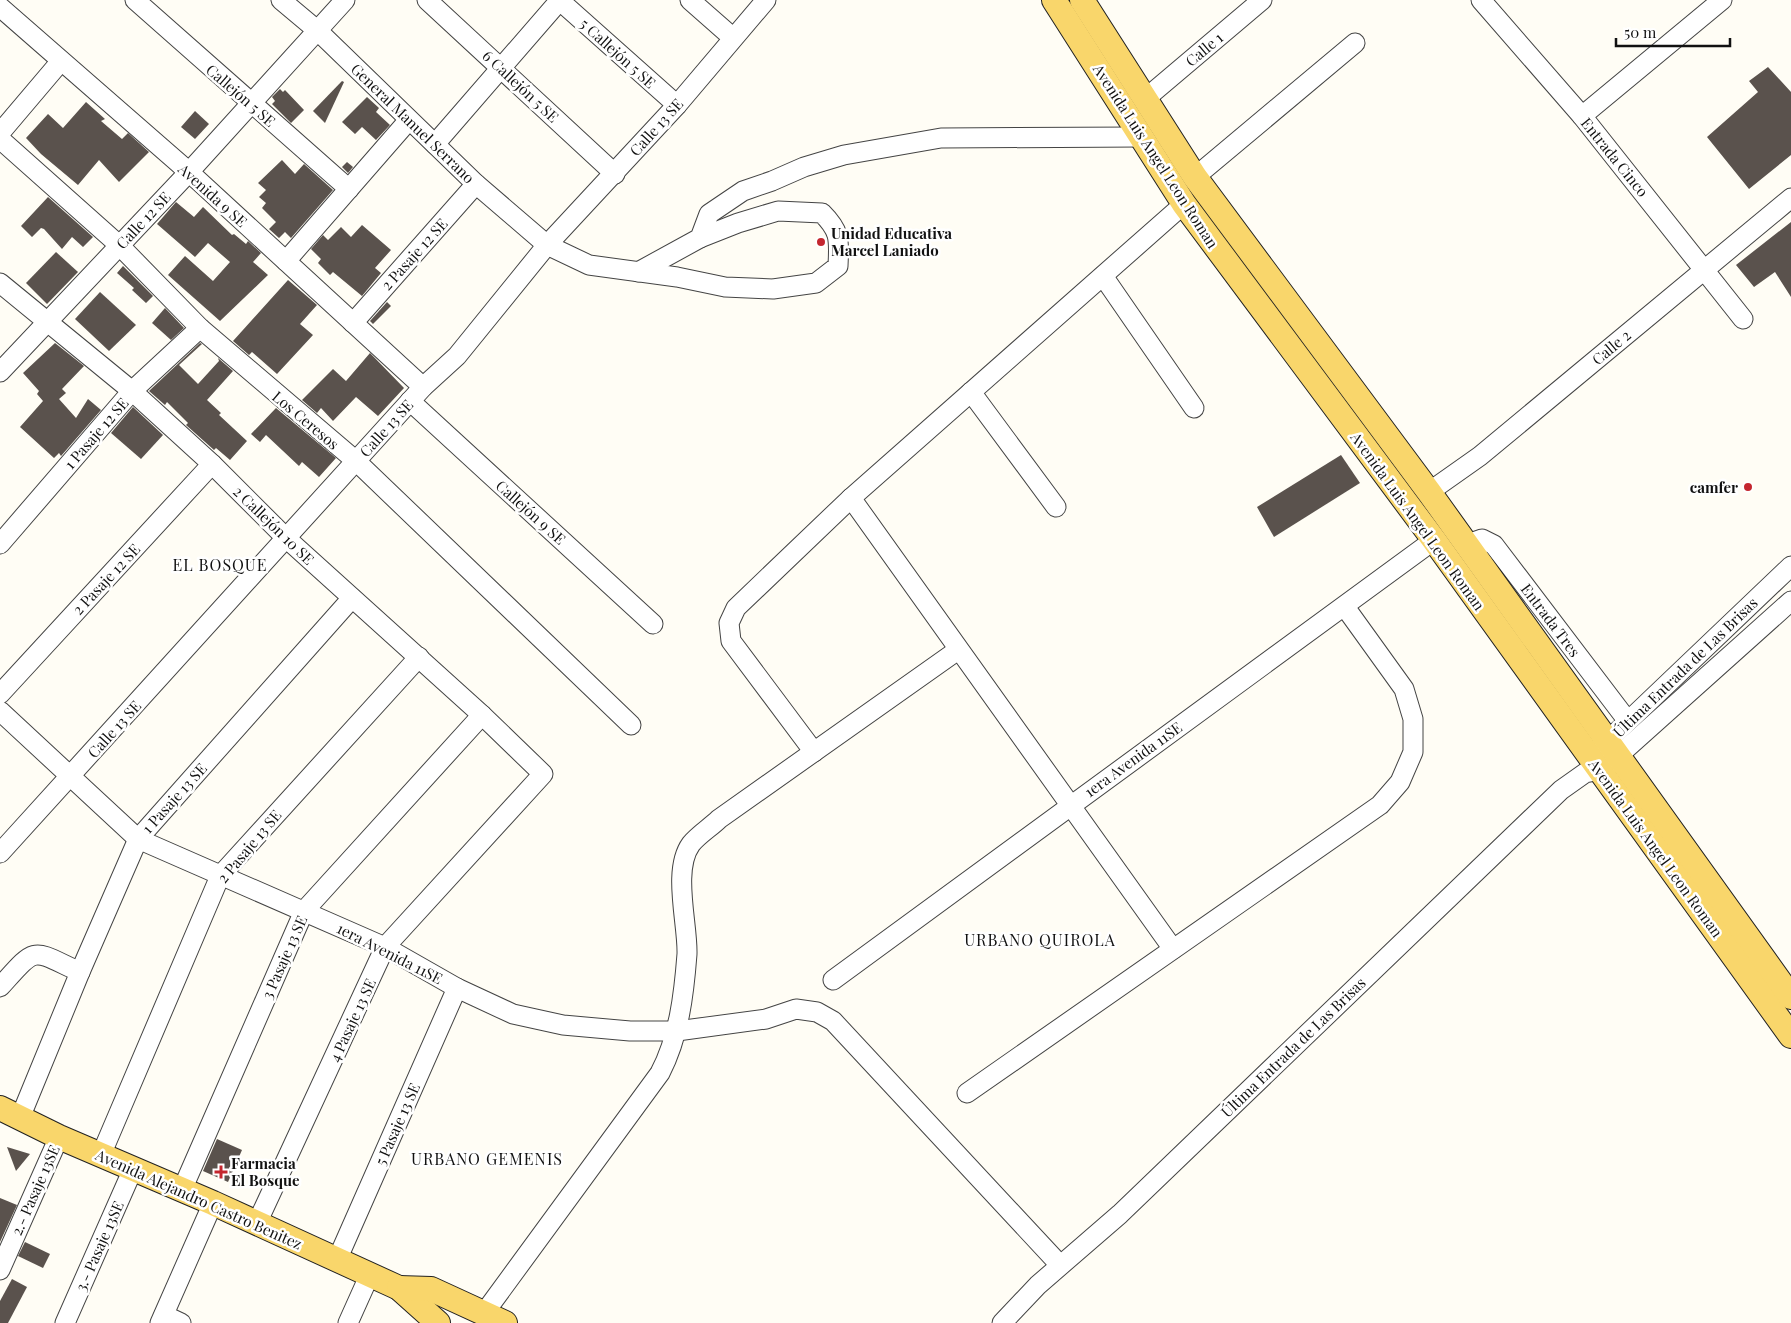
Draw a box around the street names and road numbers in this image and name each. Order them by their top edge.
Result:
street label: 5 Callejón 5 SE [576,14,660,92]
street label: Calle 1 [1181,27,1227,71]
street label: 6 Callejón 5 SE [479,46,563,126]
street label: Callejón 5 SE [202,59,280,131]
street label: General Manuel Serrano [347,59,479,187]
street label: Avenida Luis Angel Leon Roman [1088,59,1223,252]
street label: Calle 13 SE [625,94,687,160]
street label: Entrada Cinco [1577,113,1653,201]
street label: Avenida 9 SE [174,158,252,231]
street label: Calle 12 SE [111,187,175,253]
street label: 2 Pasaje 12 SE [376,214,452,294]
street label: Calle 2 [1587,325,1635,369]
street label: Los Ceresos [269,386,343,454]
street label: 1 Pasaje 12 SE [59,393,133,473]
street label: Calle 13 SE [355,395,417,461]
street label: Avenida Luis Angel Leon Roman [1346,427,1490,614]
street label: Callejón 9 SE [492,475,570,549]
street label: 2 Callejón 10 SE [229,481,319,569]
street label: 2 Pasaje 12 SE [68,539,144,619]
street label: Entrada Tres [1517,579,1585,661]
street label: Última Entrada de Las Brisas [1608,593,1762,741]
street label: Calle 13 SE [83,696,145,762]
street label: 1era Avenida 11SE [1080,717,1186,801]
street label: Avenida Luis Angel Leon Roman [1584,754,1728,941]
street label: 1 Pasaje 13 SE [137,759,211,837]
street label: 2 Pasaje 13 SE [213,805,285,887]
street label: 3 Pasaje 13 SE [257,912,311,1002]
street label: 1era Avenida 11SE [334,918,446,988]
street label: Última Entrada de Las Brisas [1216,973,1370,1121]
street label: 4 Pasaje 13 SE [324,975,380,1065]
street label: 5 Pasaje 13 SE [370,1080,424,1168]
street label: 2.- Pasaje 13SE [6,1142,64,1238]
street label: Avenida Alejandro Castro Benitez [92,1144,305,1254]
street label: 3.- Pasaje 13SE [70,1198,128,1294]

